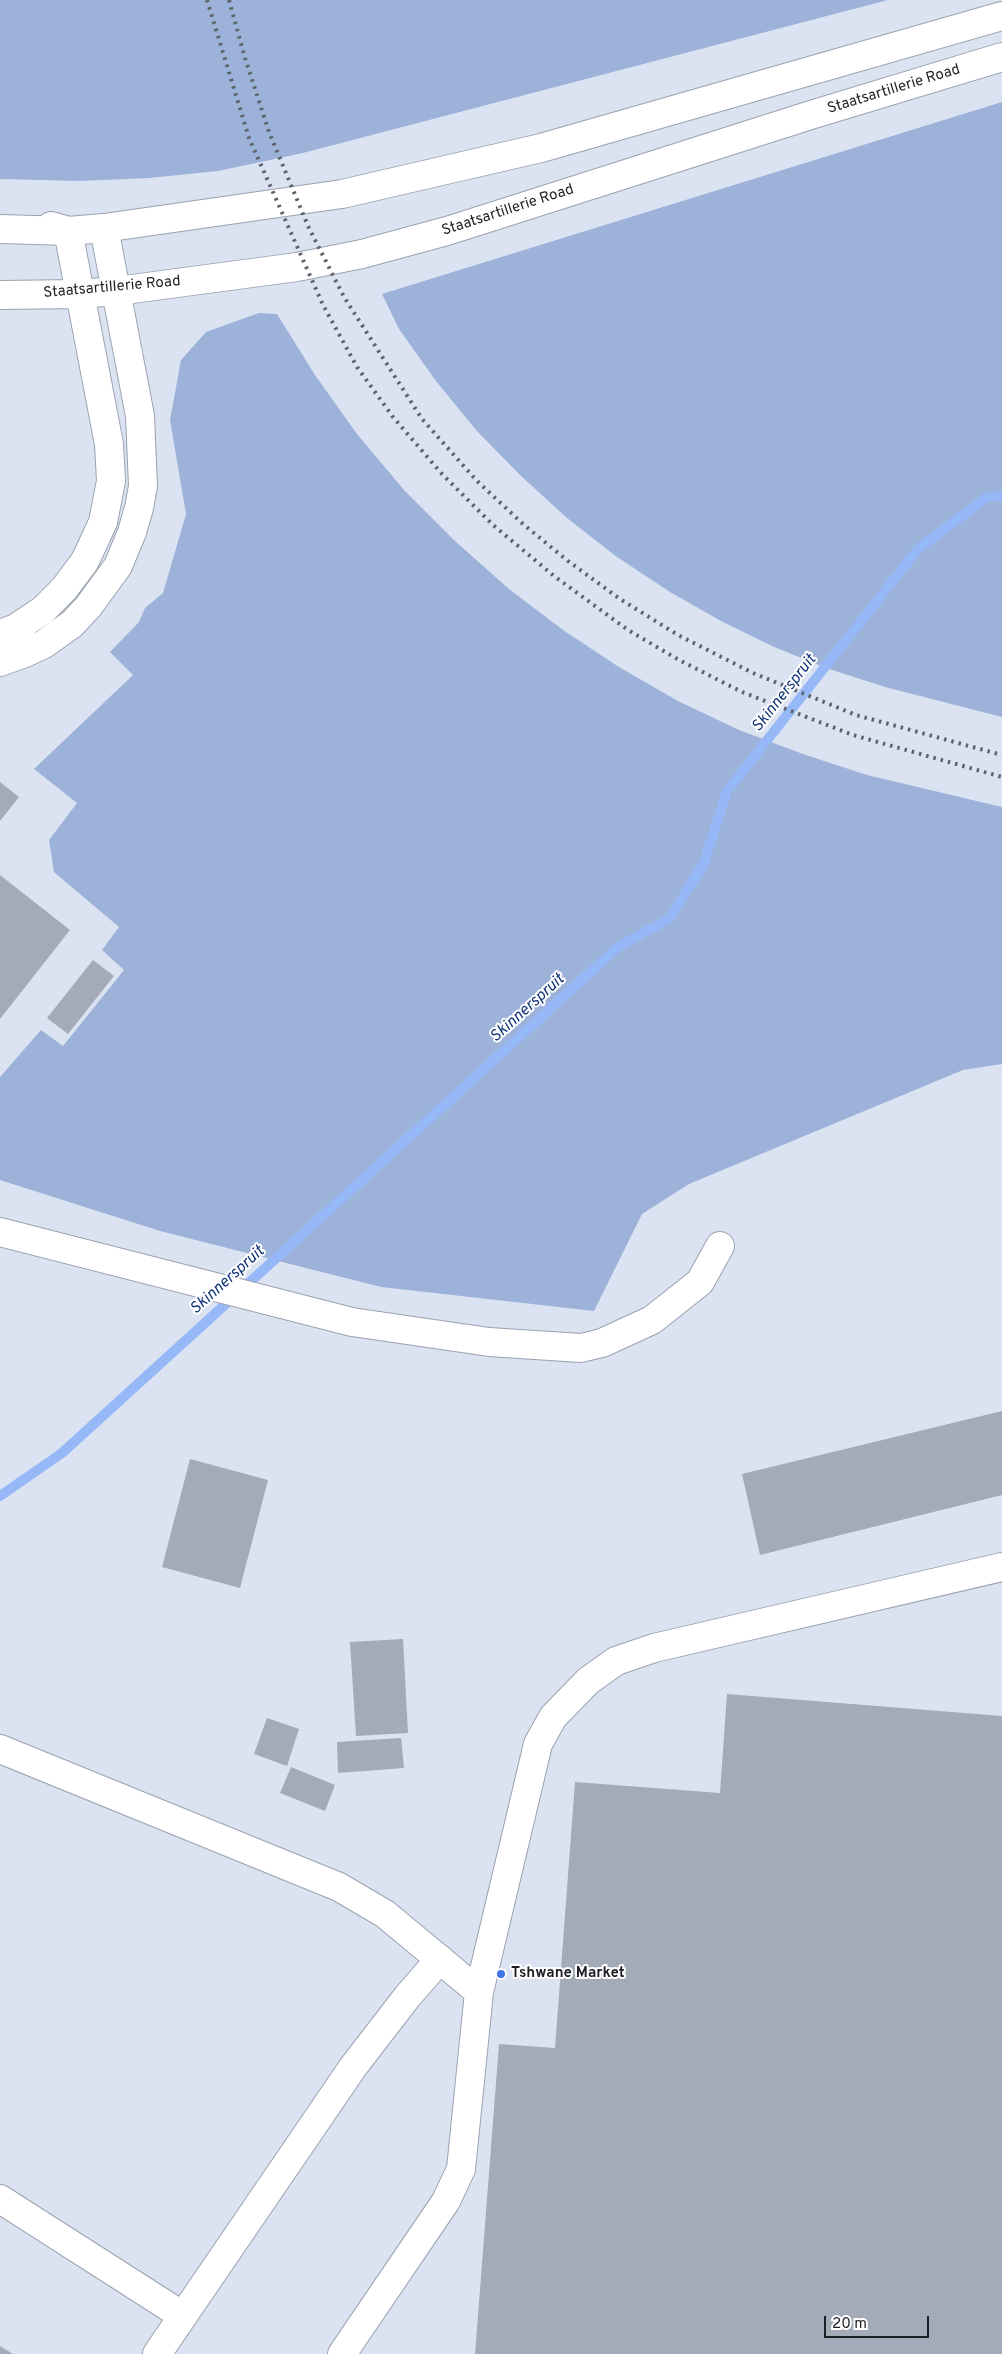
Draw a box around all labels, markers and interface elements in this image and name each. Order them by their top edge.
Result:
street label: Staatsartillerie Road [826,61,962,119]
street label: Staatsartillerie Road [440,181,576,241]
street label: Staatsartillerie Road [43,273,181,303]
water label: Skinnerspruit [749,651,821,737]
water label: Skinnerspruit [487,971,569,1047]
water label: Skinnerspruit [187,1243,269,1319]
place label: Tshwane Market [511,1965,625,1983]
marker: Tshwane Market [495,1968,507,1980]
scale bar [827,2306,932,2338]
text: 20 m [832,2315,867,2334]

